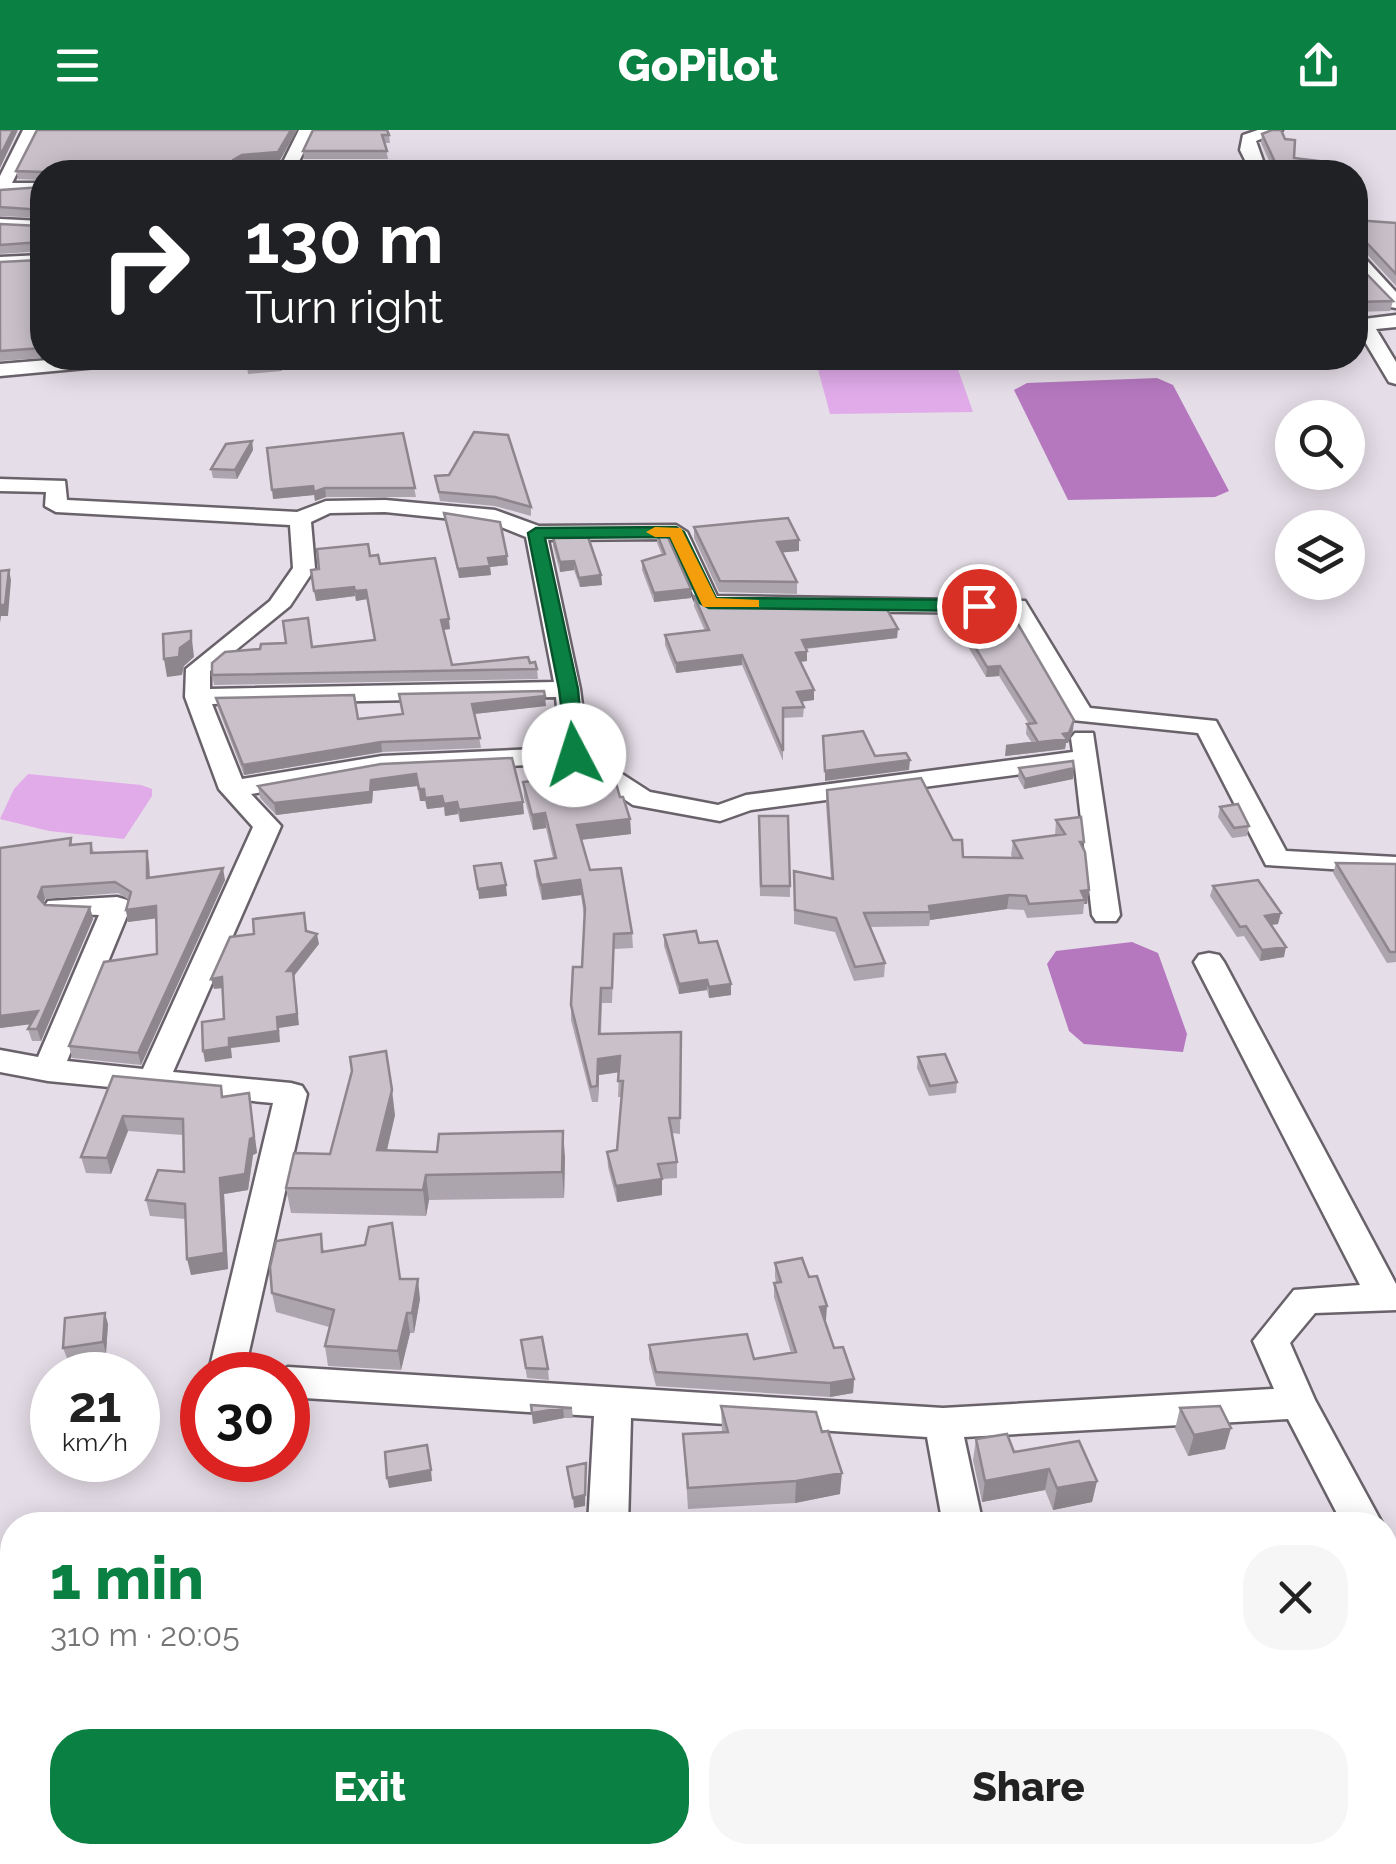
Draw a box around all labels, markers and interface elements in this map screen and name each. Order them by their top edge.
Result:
icon: menu [50,38,105,93]
icon: share [1291,38,1346,93]
text: GoPilot [618,39,778,92]
text: 130 m [245,197,444,279]
icon: right [80,200,210,330]
text: Turn right [245,281,443,334]
map controls [1275,400,1365,600]
button: search [1275,400,1365,490]
button: layers [1275,510,1365,600]
pin [937,564,1022,649]
icon: arrive [952,579,1007,634]
position arrow [522,703,626,807]
speed limit sign: 30 [180,1352,310,1482]
text: 21 [69,1375,121,1434]
text: km/h [62,1427,128,1457]
text: 1 min [50,1543,204,1613]
button: close [1243,1545,1348,1650]
text: 310 m · 20:05 [50,1616,240,1653]
button: Exit [50,1729,689,1844]
button: Share [709,1729,1348,1844]

